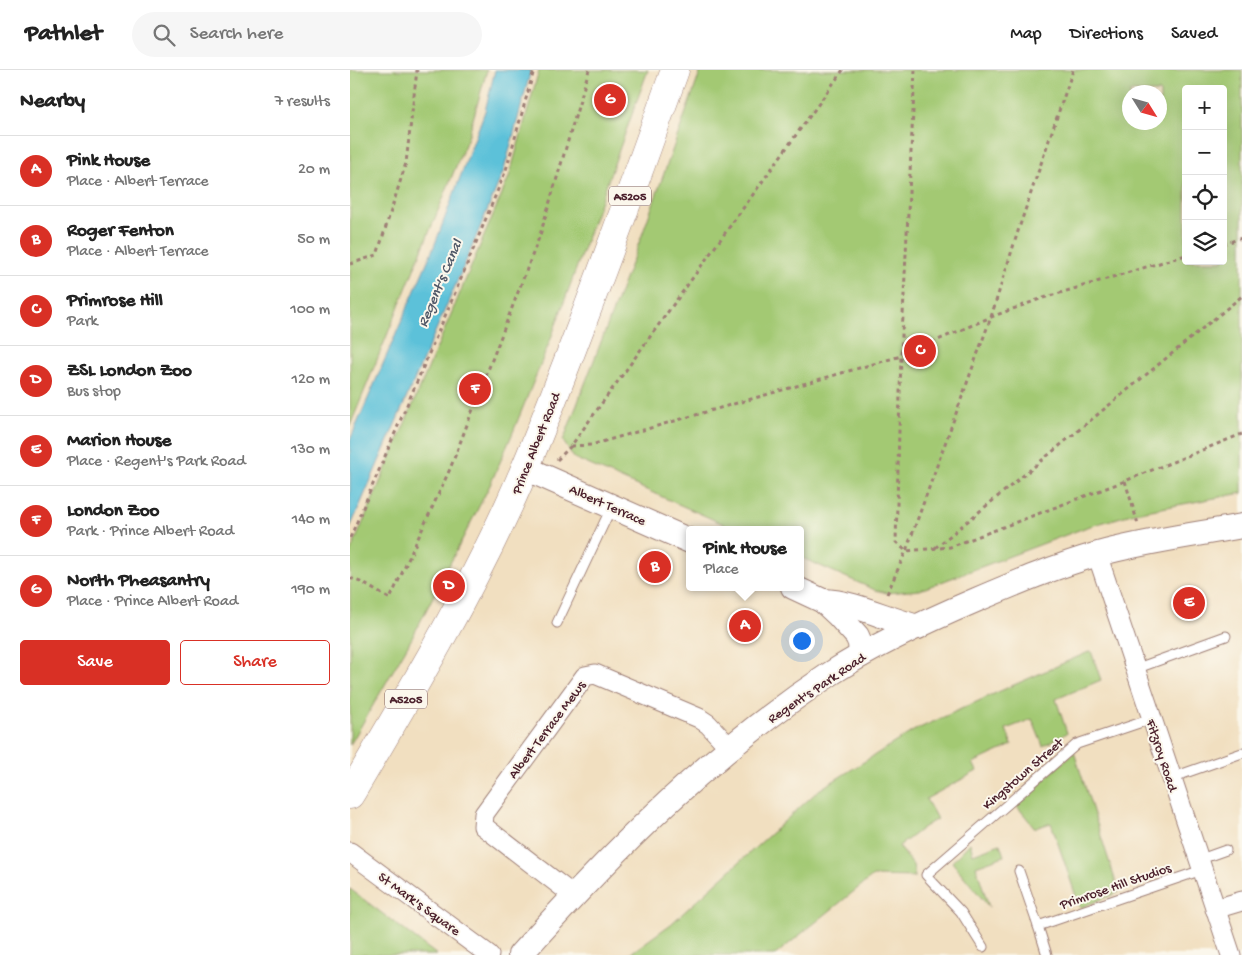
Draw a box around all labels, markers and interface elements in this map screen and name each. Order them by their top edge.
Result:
search box [132,12,482,57]
text: Pathlet [25,20,102,49]
icon: search [150,21,178,49]
text: Search here [190,23,283,46]
text: Map [1010,24,1042,45]
text: Directions [1070,24,1143,45]
text: Saved [1171,24,1217,45]
pin: G [594,81,626,119]
north arrow [1122,85,1167,130]
map controls [1182,85,1227,265]
button: + [1182,85,1227,130]
text: Nearby [20,90,85,115]
text: 7 results [275,93,330,112]
button: − [1182,130,1227,175]
text: Pink House [67,150,150,173]
text: A [31,161,41,180]
text: 20 m [298,161,330,180]
text: Place · Albert Terrace [67,173,209,192]
button: locate [1182,175,1227,220]
road number: A5205 [609,186,651,206]
text: Roger Fenton [67,220,174,243]
button: layers [1182,220,1227,265]
text: B [32,231,40,250]
text: 50 m [297,231,330,250]
water label: Regent's Canal [414,236,468,330]
text: Place · Albert Terrace [67,243,209,262]
text: Primrose Hill [67,290,163,313]
text: C [32,301,40,320]
text: 100 m [290,301,330,320]
text: Park [67,313,98,332]
pin: C [904,332,936,370]
text: ZSL London Zoo [67,360,192,383]
pin: F [459,370,491,408]
text: D [31,371,41,390]
text: 120 m [291,371,330,390]
text: Bus stop [67,383,121,402]
street label: Prince Albert Road [509,389,566,498]
text: Marion House [67,430,171,453]
text: E [31,441,41,460]
text: 130 m [291,441,330,460]
text: Place · Regent's Park Road [67,453,246,472]
street label: Albert Terrace [566,482,649,531]
text: London Zoo [67,500,159,523]
text: F [32,511,40,530]
text: 140 m [292,511,330,530]
text: Park · Prince Albert Road [67,523,234,542]
popup [686,526,804,591]
text: Pink House [703,538,787,561]
pin: B [639,548,671,586]
text: Place [703,561,738,580]
pin: D [433,567,465,605]
text: North Pheasantry [67,570,210,593]
text: G [31,581,41,600]
text: 190 m [291,581,330,600]
pin: E [1173,584,1205,622]
text: Place · Prince Albert Road [67,593,238,612]
pin: A [729,607,761,645]
your location [789,628,815,654]
button: Save [20,640,170,685]
button: Share [180,640,330,685]
street label: Regent's Park Road [765,649,871,728]
street label: Albert Terrace Mews [506,677,591,783]
road number: A5205 [385,690,427,708]
street label: Fitzroy Road [1141,716,1181,796]
street label: Kingstown Street [980,734,1069,815]
street label: Primrose Hill Studios [1057,860,1174,915]
street label: St Mark's Square [374,869,464,941]

